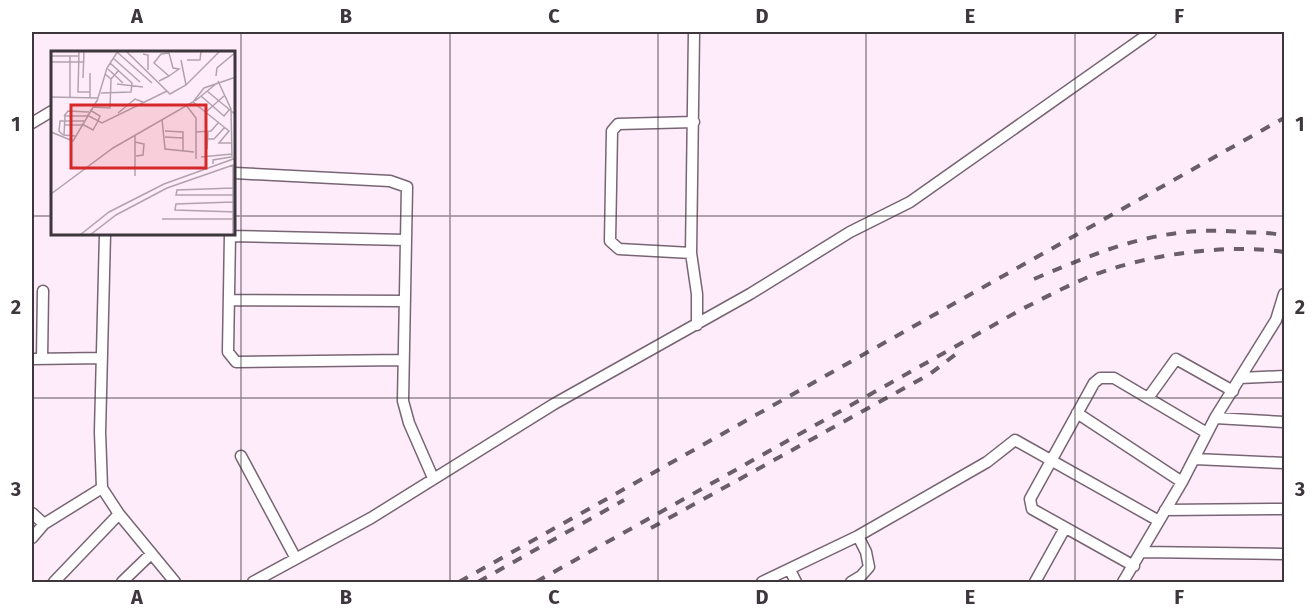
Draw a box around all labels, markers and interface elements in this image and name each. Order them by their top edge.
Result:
text: A [130,4,144,28]
text: B [340,4,352,28]
text: C [548,4,560,28]
text: D [755,4,769,28]
text: E [965,4,975,28]
text: F [1174,4,1184,28]
inset map [51,51,236,236]
text: 1 [11,112,21,136]
text: 1 [1295,112,1305,136]
text: 2 [11,295,21,319]
text: 2 [1295,295,1305,319]
text: 3 [10,477,21,501]
text: 3 [1294,477,1305,501]
text: A [130,585,144,609]
text: B [340,585,352,609]
text: C [548,585,560,609]
text: D [755,585,769,609]
text: E [965,585,975,609]
text: F [1174,585,1184,609]

